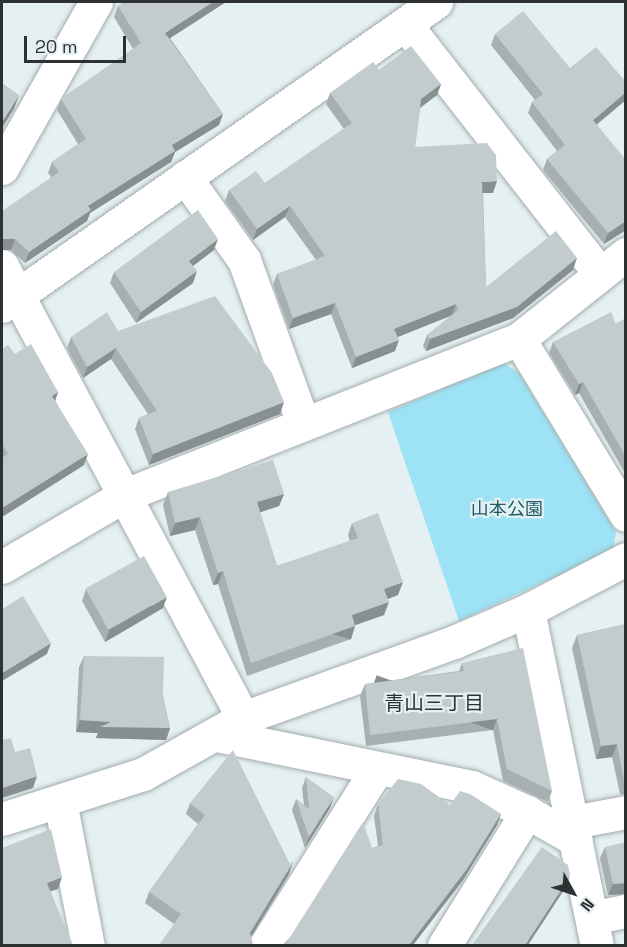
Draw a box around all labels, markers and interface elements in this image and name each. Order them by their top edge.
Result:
scale bar [27,24,129,62]
text: 20 m [35,35,78,58]
park label: 山本公園 [471,498,543,520]
district label: 青山三丁目 [384,691,484,715]
north arrow [543,863,603,923]
text: N [576,894,599,916]

